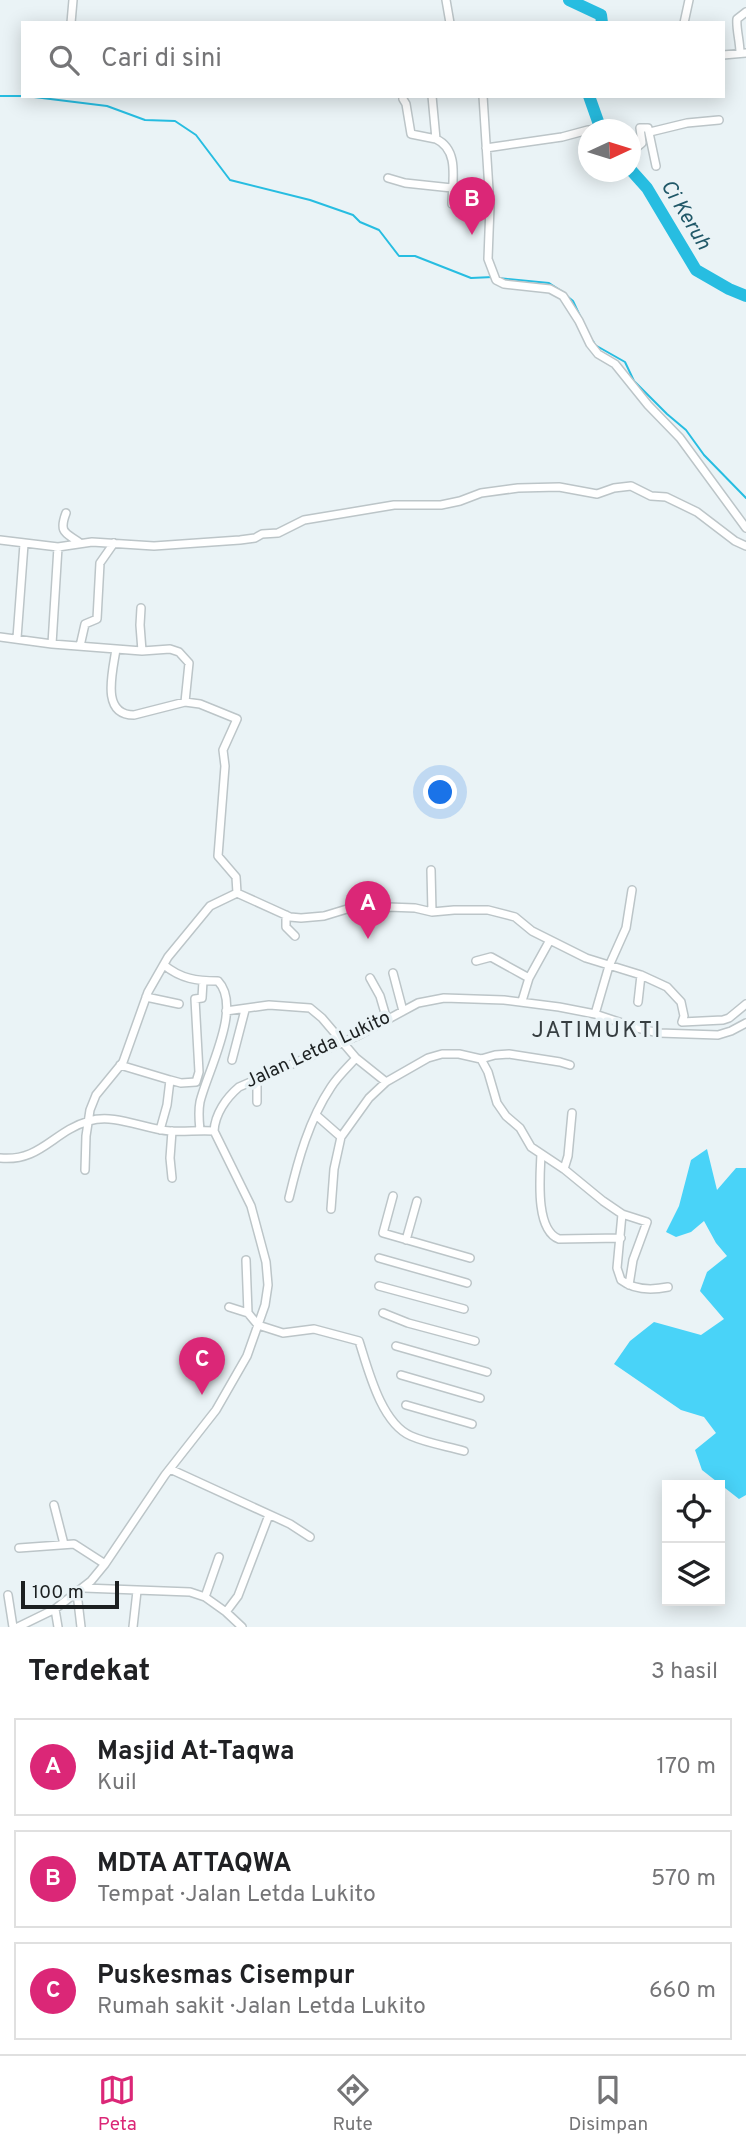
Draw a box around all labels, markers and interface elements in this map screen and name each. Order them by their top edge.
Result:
search box [21,21,725,98]
icon: search [45,41,83,79]
text: Cari di sini [101,43,222,76]
north arrow [578,119,641,182]
water label: Ci Keruh [654,175,717,256]
pin: B [449,177,495,235]
your location [423,775,457,809]
pin: A [345,881,391,939]
street label: Jalan Letda Lukito [242,1006,394,1094]
district label: JATIMUKTI [531,1017,663,1046]
pin: C [179,1337,225,1395]
map controls [662,1480,725,1606]
button: locate [662,1480,725,1543]
button: layers [662,1543,725,1606]
scale bar [21,1578,119,1610]
text: 100 m [32,1581,84,1605]
text: Terdekat [28,1654,150,1691]
text: 3 hasil [651,1658,718,1687]
text: Masjid At-Taqwa [97,1736,295,1769]
text: A [45,1753,61,1782]
text: 170 m [657,1753,716,1782]
text: Kuil [97,1769,137,1798]
text: MDTA ATTAQWA [97,1848,292,1881]
text: B [45,1865,61,1894]
text: 570 m [651,1865,716,1894]
text: Tempat · Jalan Letda Lukito [97,1881,376,1910]
text: Puskesmas Cisempur [97,1960,355,1993]
text: C [46,1977,60,2006]
text: 660 m [649,1977,716,2006]
text: Rumah sakit · Jalan Letda Lukito [97,1993,426,2022]
tab: Peta [98,2071,137,2137]
tab: Rute [332,2071,373,2137]
tab: Disimpan [568,2071,648,2137]

